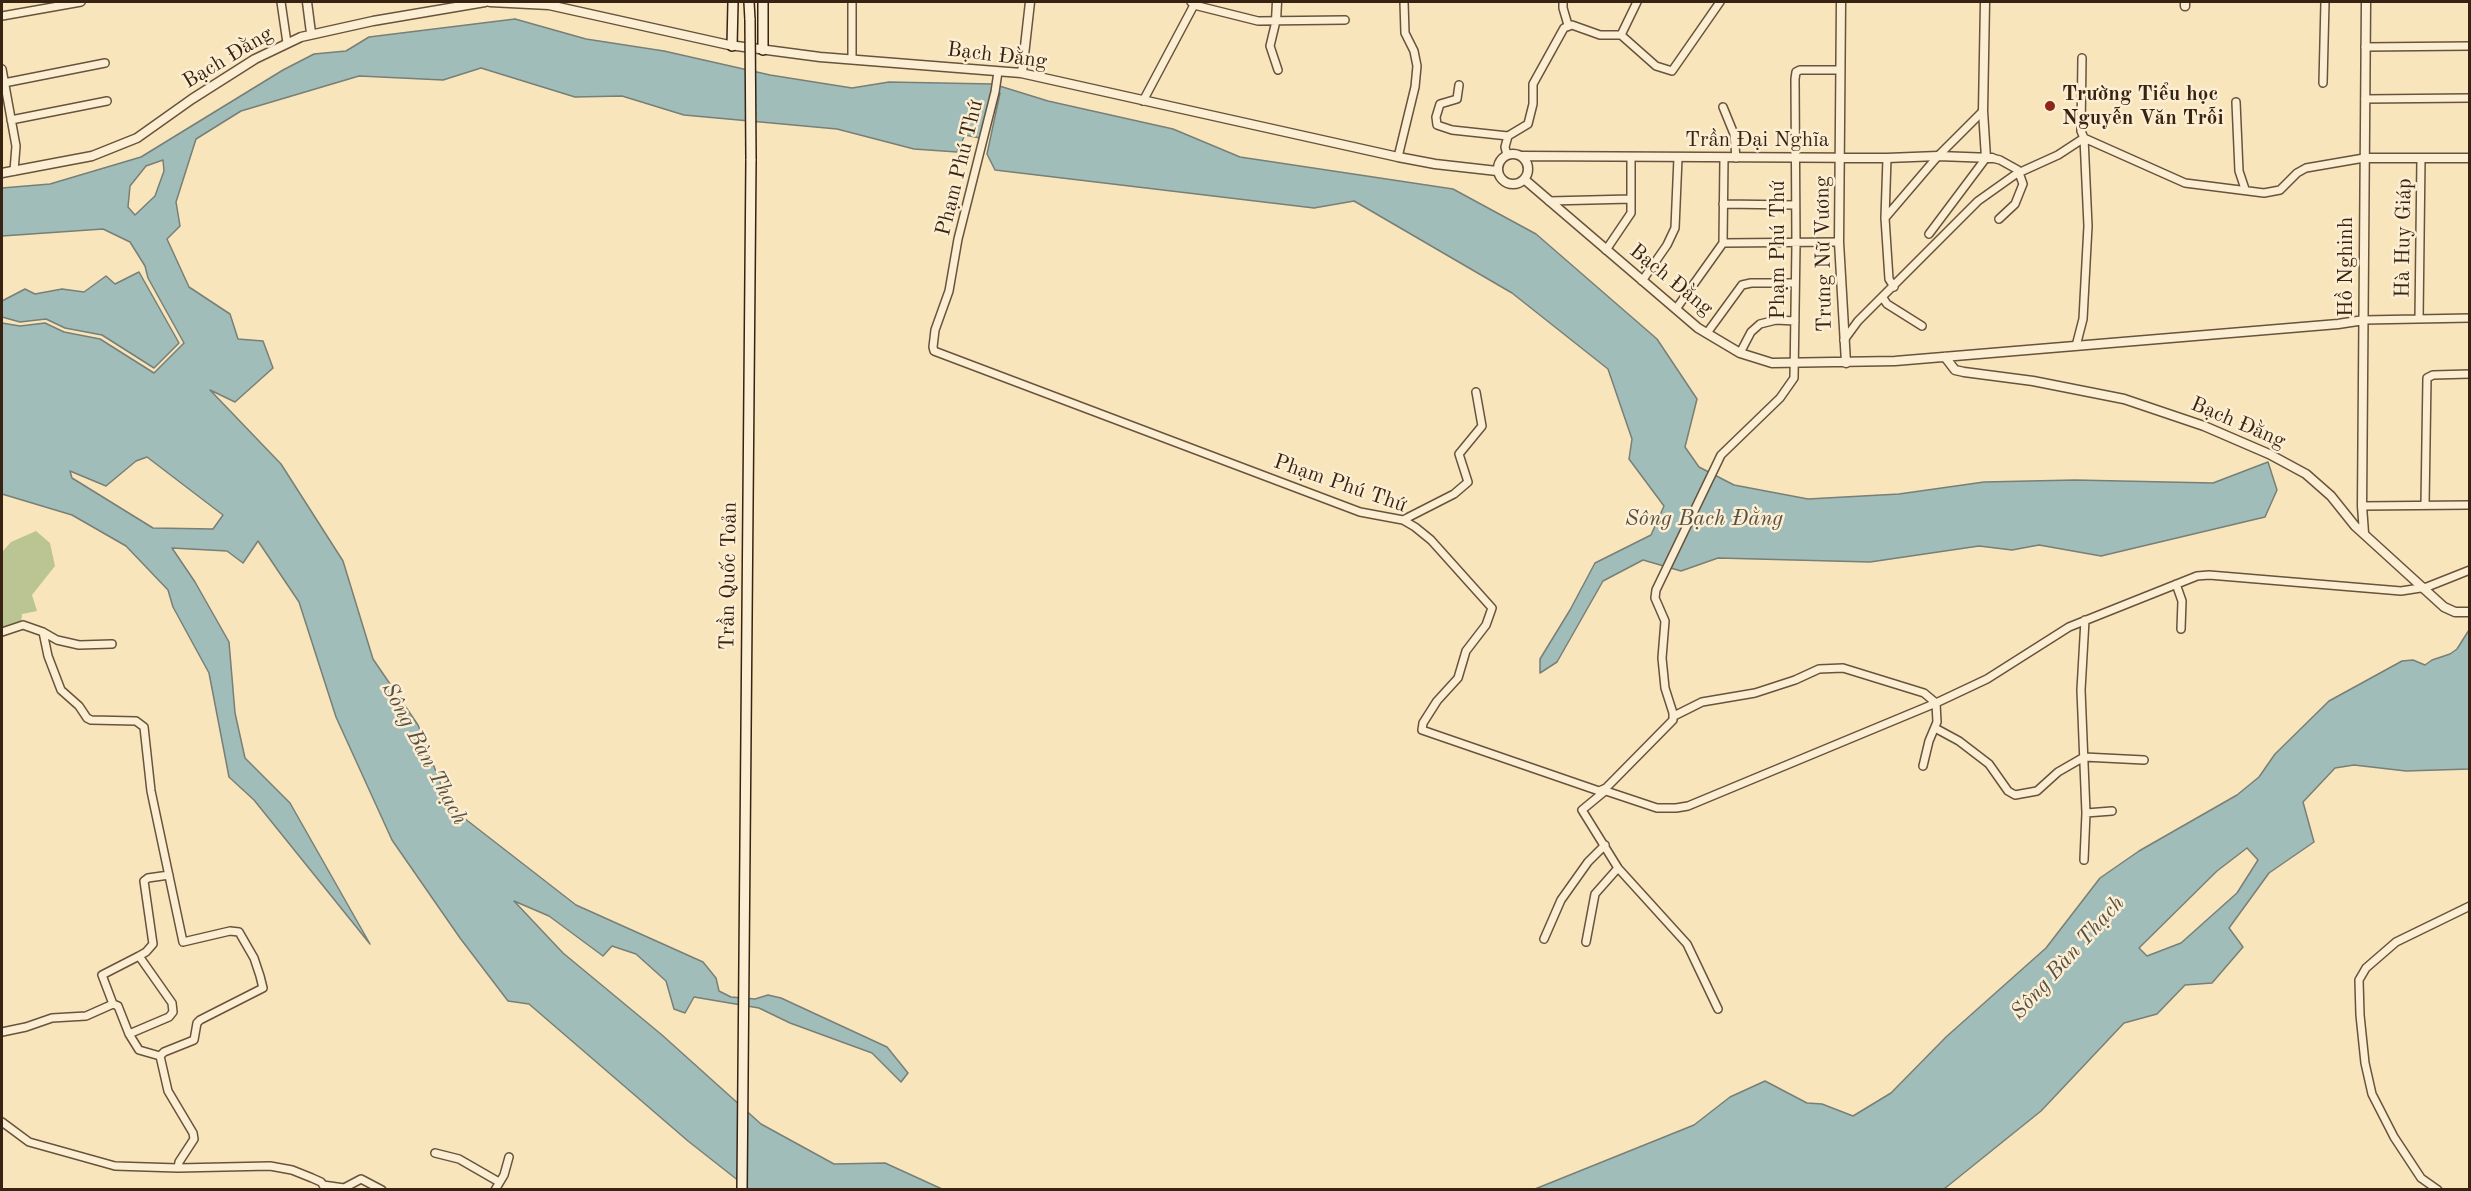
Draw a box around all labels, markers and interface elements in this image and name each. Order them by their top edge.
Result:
street label: Bạch Đằng [178,21,278,95]
street label: Bạch Đằng [946,37,1048,75]
place label: Trường Tiểu học Nguyễn Văn Trỗi [2062,81,2224,131]
street label: Phạm Phú Thứ [931,97,989,239]
marker: Trường Tiểu học Nguyễn Văn Trỗi [2043,99,2057,113]
street label: Trần Đại Nghĩa [1685,127,1829,153]
street label: Trưng Nữ Vương [1810,176,1838,332]
street label: Hà Huy Giáp [2390,178,2418,298]
street label: Phạm Phú Thứ [1765,180,1791,320]
street label: Hồ Nghinh [2333,217,2359,317]
street label: Bạch Đằng [1624,239,1718,321]
street label: Bạch Đằng [2187,392,2289,454]
street label: Phạm Phú Thứ [1270,449,1410,519]
street label: Trần Quốc Toản [715,502,743,650]
water label: Sông Bạch Đằng [1625,506,1783,532]
water label: Sông Bàn Thạch [375,678,473,830]
water label: Sông Bàn Thạch [2005,891,2131,1025]

